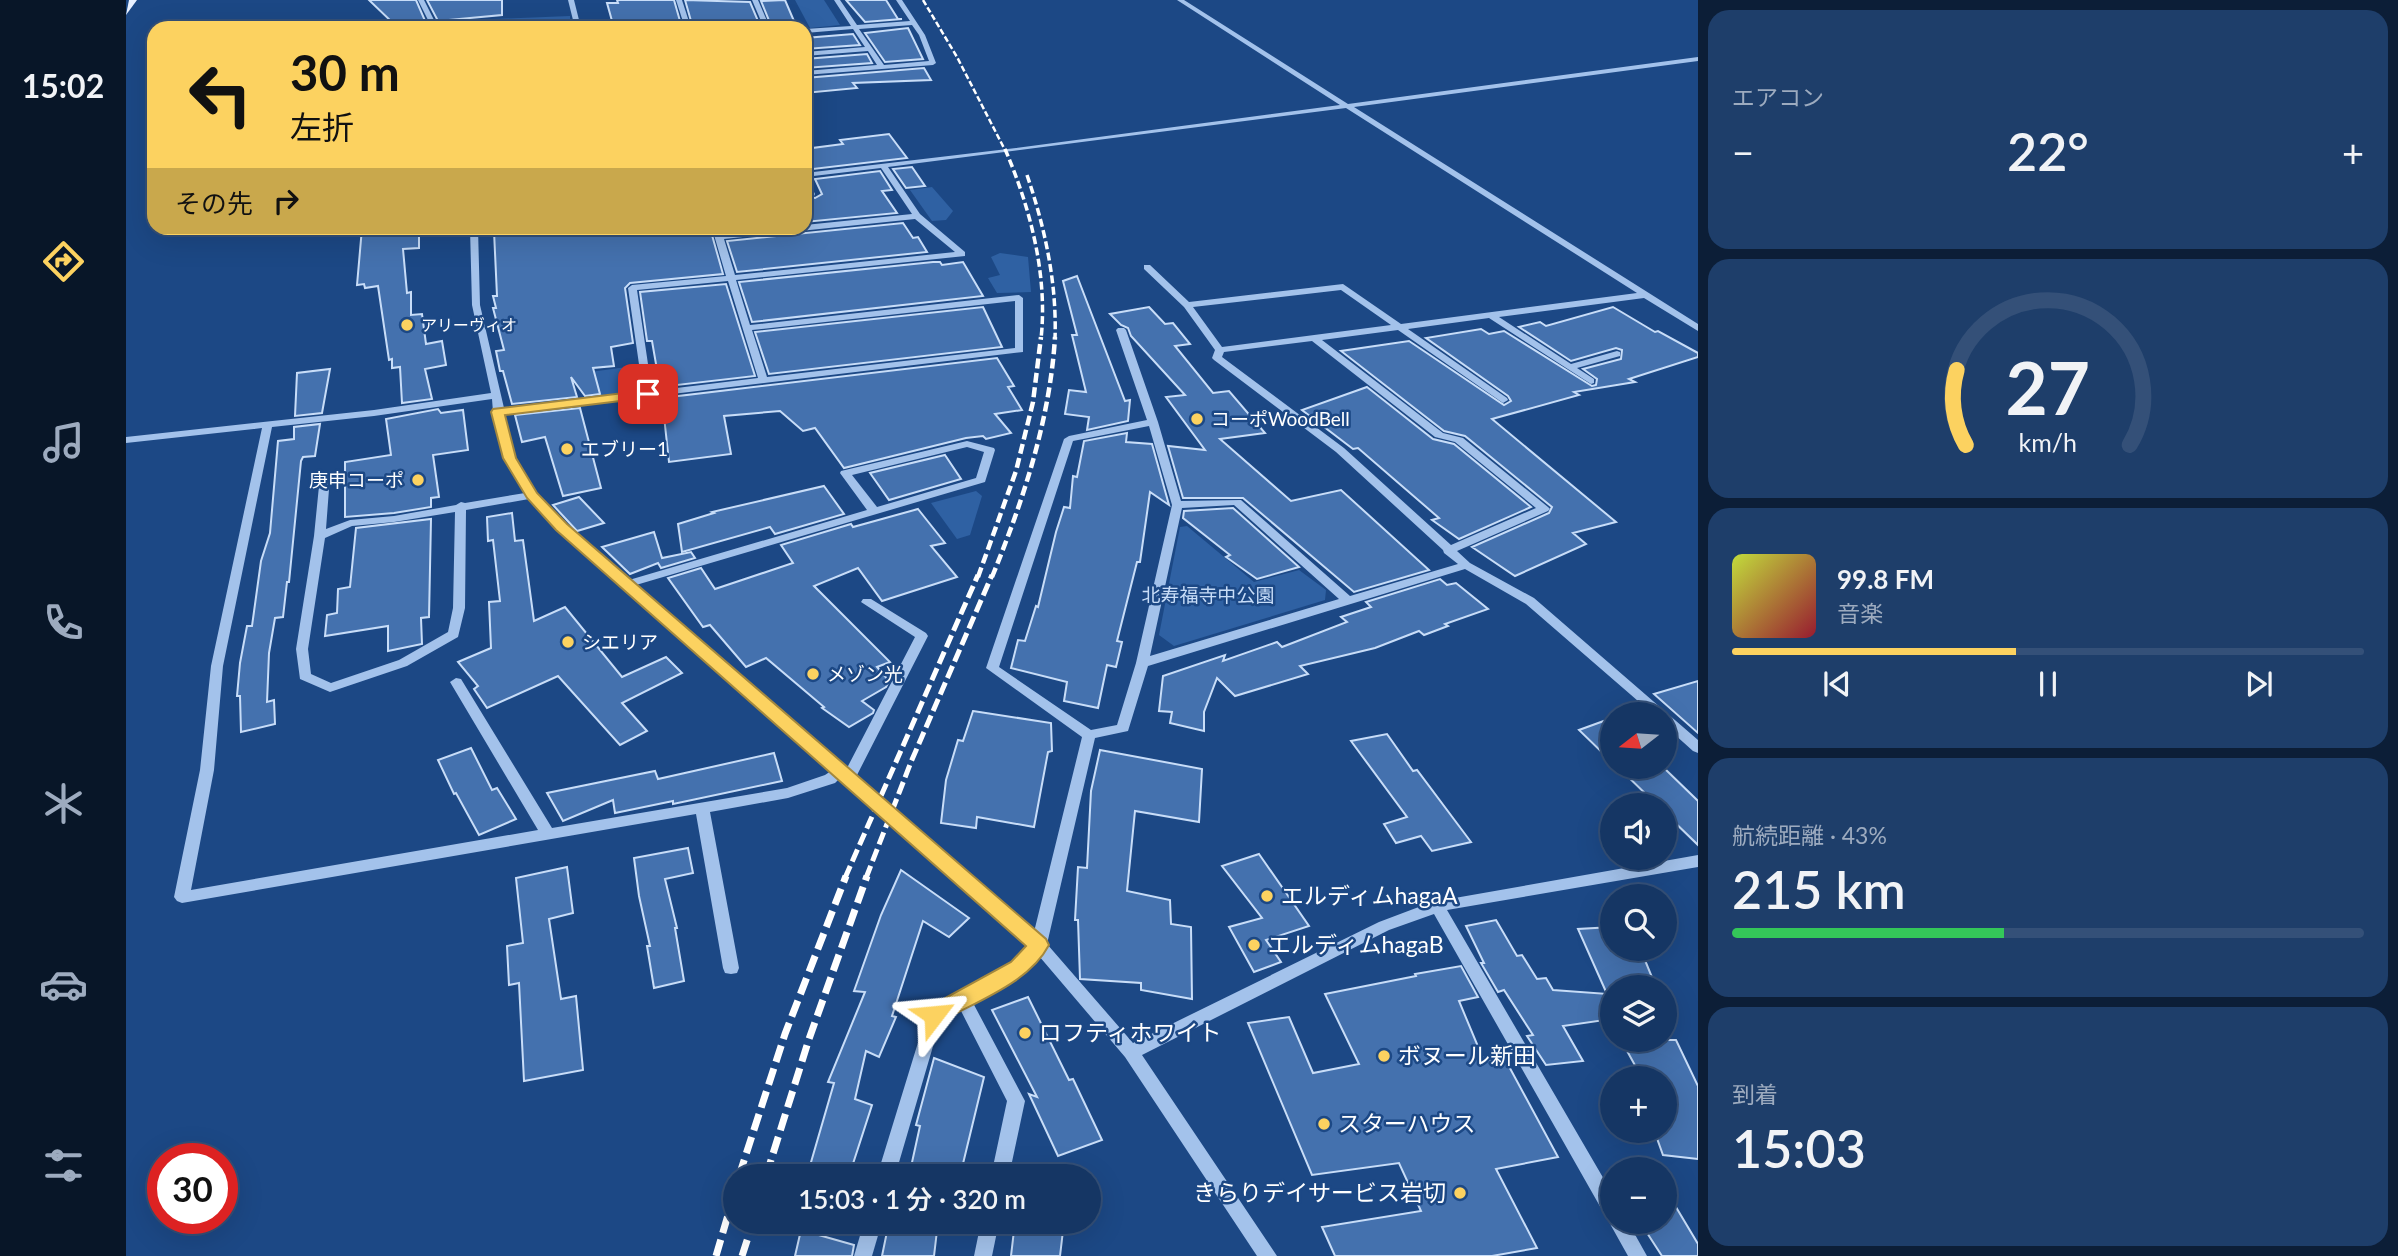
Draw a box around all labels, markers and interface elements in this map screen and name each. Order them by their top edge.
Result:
text: 30 m [290,43,400,101]
icon: left [175,49,266,140]
text: 15:02 [22,66,104,105]
text: エアコン [1732,83,1824,111]
text: 左折 [290,107,354,146]
text: 22° [2007,120,2089,182]
text: − [1732,129,1754,175]
text: + [2342,129,2364,175]
icon: right [267,182,305,220]
text: その先 [175,187,253,219]
icon: directions [39,237,88,286]
place label: アリーヴィオ [421,315,517,334]
marker: アリーヴィオ [399,317,415,333]
text: 27 [2006,343,2090,431]
pin [618,364,678,424]
icon: arrive [629,375,667,413]
place label: コーポWoodBell [1211,407,1350,430]
marker: コーポWoodBell [1189,411,1205,427]
icon: music [39,418,88,467]
text: km/h [2019,427,2077,457]
place label: エブリー1 [581,437,668,460]
marker: エブリー1 [559,441,575,457]
place label: 庚申コーポ [309,468,404,491]
marker: 庚申コーポ [410,472,426,488]
text: 99.8 FM [1837,563,1934,595]
park label: 北寿福寺中公園 [1141,583,1275,606]
icon: phone [39,598,88,647]
text: 音楽 [1837,599,1883,627]
place label: シエリア [582,630,658,653]
marker: シエリア [560,634,576,650]
place label: メゾン光 [827,662,903,685]
icon: previous [1818,665,1856,703]
icon: pause [2029,665,2067,703]
icon: next [2240,665,2278,703]
marker: メゾン光 [805,666,821,682]
north arrow [1600,702,1676,779]
map controls [1600,702,1677,1234]
icon: climate [39,779,88,828]
button: sound [1600,793,1677,870]
text: 航続距離 · 43% [1732,821,1887,849]
text: 215 km [1732,858,1906,920]
place label: エルディムhagaA [1281,881,1458,909]
button: search [1600,884,1677,961]
marker: エルディムhagaA [1259,888,1275,904]
place label: エルディムhagaB [1268,930,1444,958]
marker: エルディムhagaB [1246,937,1262,953]
icon: car [39,960,88,1009]
button: layers [1600,975,1677,1052]
position arrow [897,978,971,1052]
place label: ロフティホワイト [1039,1018,1222,1046]
marker: ロフティホワイト [1017,1025,1033,1041]
place label: ボヌール新田 [1398,1041,1536,1069]
marker: ボヌール新田 [1376,1048,1392,1064]
button: + [1600,1066,1677,1143]
text: 到着 [1732,1080,1778,1108]
place label: スターハウス [1338,1109,1476,1137]
marker: スターハウス [1316,1116,1332,1132]
text: 15:03 [1732,1117,1866,1179]
icon: filters [39,1141,88,1190]
speed limit sign: 30 [147,1143,238,1234]
button: − [1600,1157,1677,1234]
place label: きらりデイサービス岩切 [1193,1178,1446,1206]
text: 15:03 · 1 分 · 320 m [798,1183,1026,1215]
marker: きらりデイサービス岩切 [1452,1185,1468,1201]

